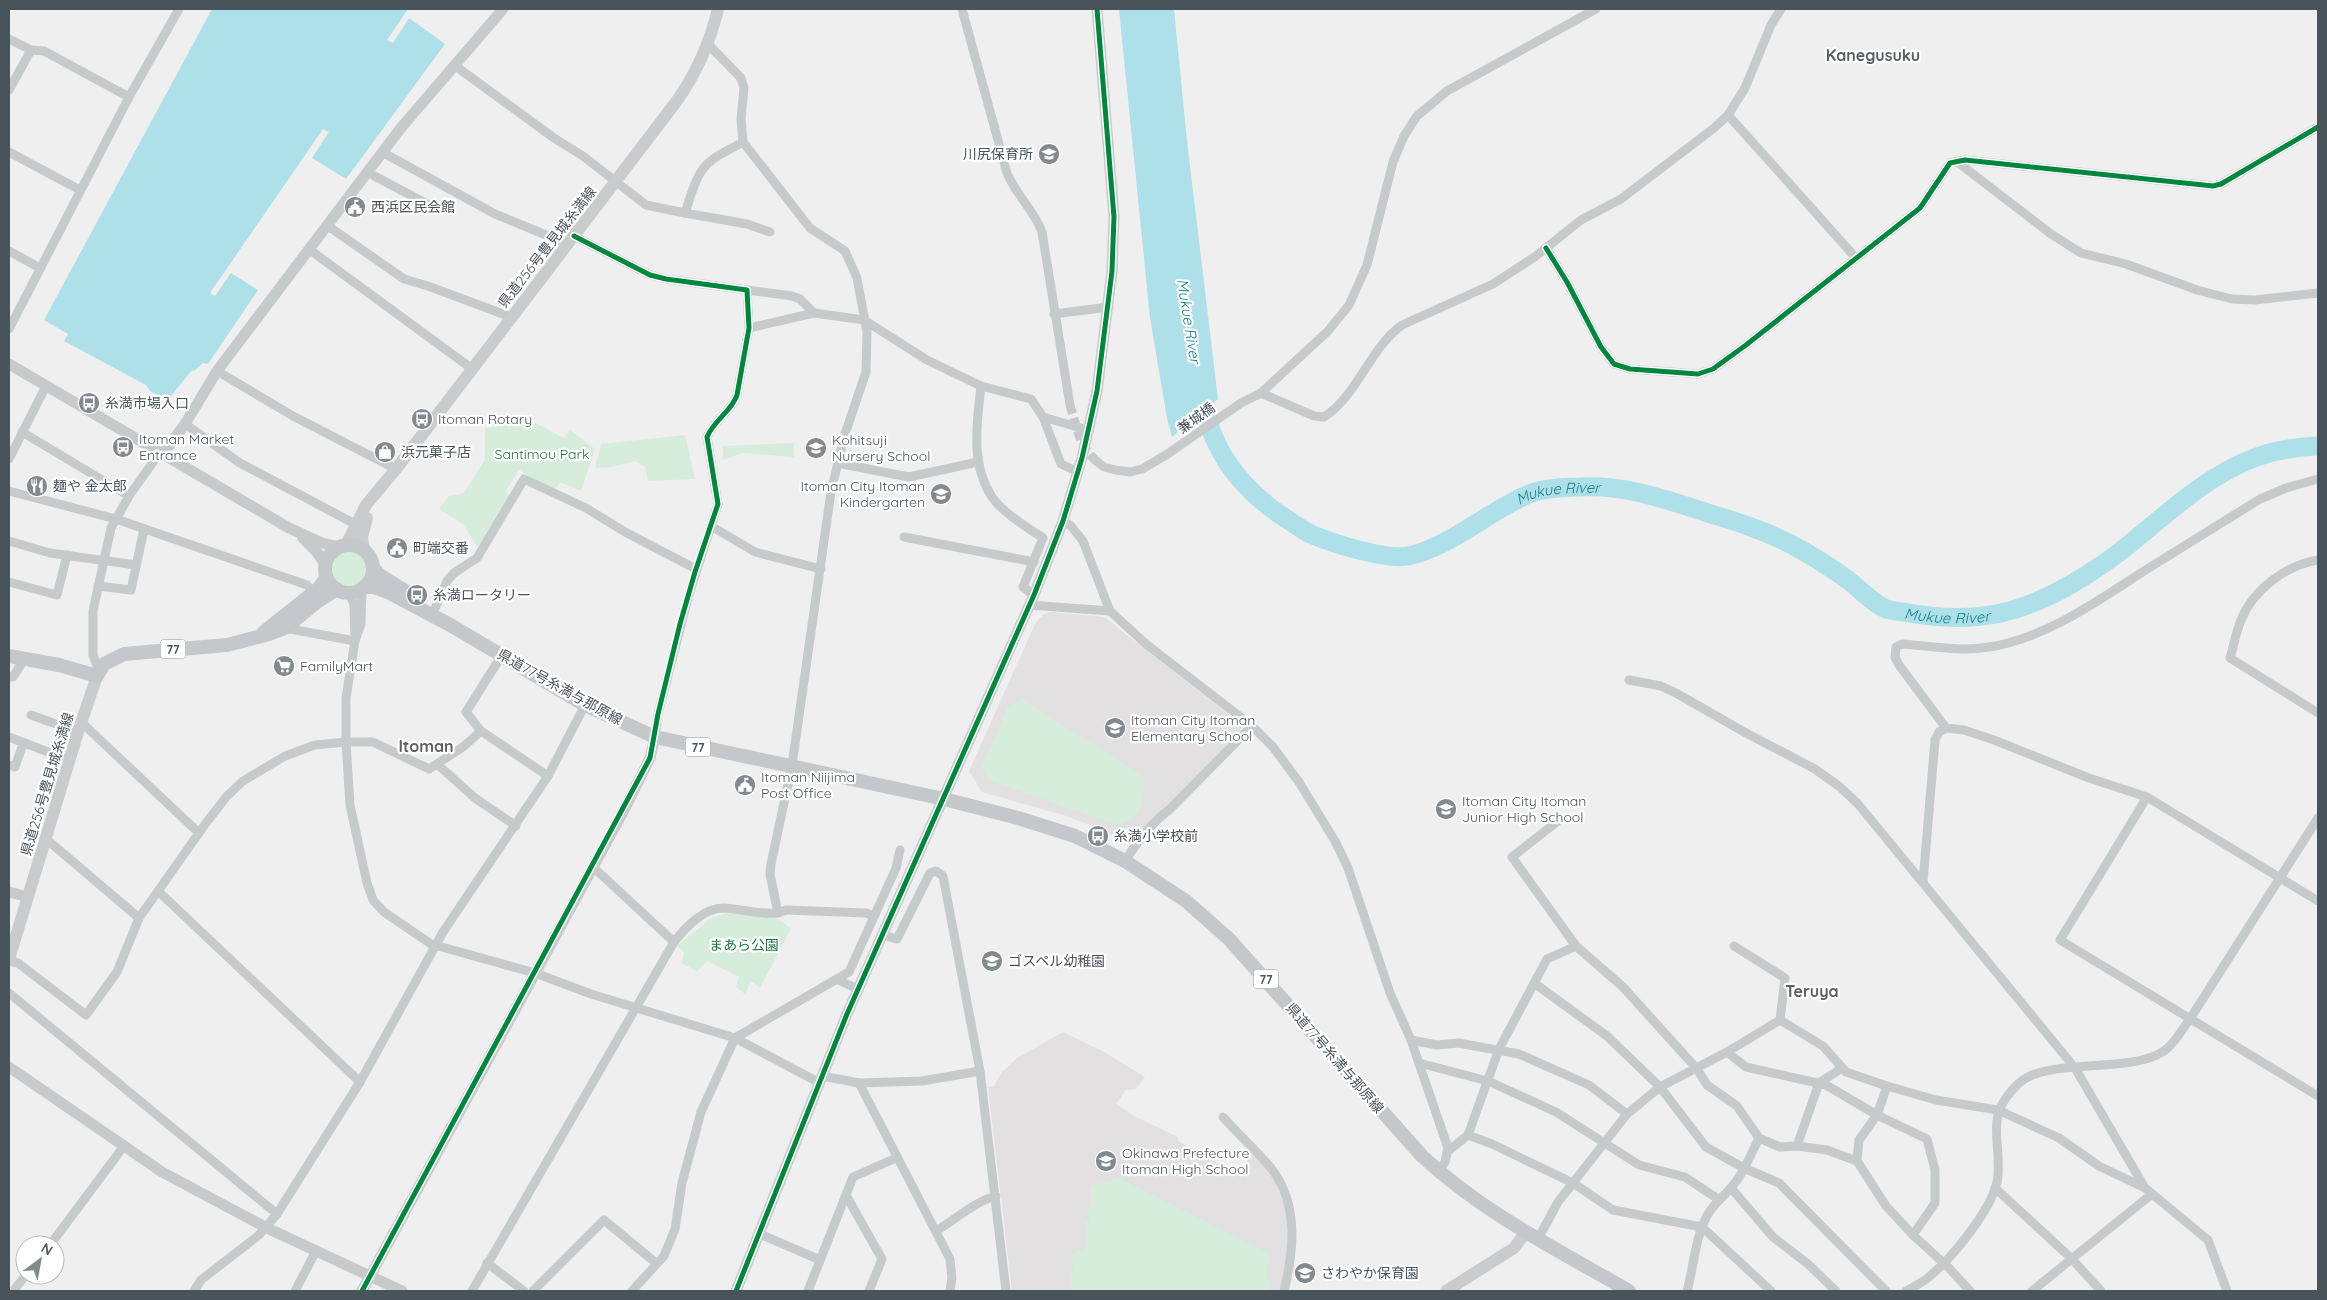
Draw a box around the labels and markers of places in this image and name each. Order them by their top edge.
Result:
school or university icon: 川尻保育所 [1037,142,1061,166]
place label: 川尻保育所 [963,145,1033,163]
public building icon: 西浜区民会館 [343,195,367,219]
place label: 西浜区民会館 [371,198,455,216]
bus stop icon: 糸満市場入口 [77,391,101,415]
place label: 糸満市場入口 [105,394,189,412]
bus stop icon: Itoman Rotary [410,407,434,431]
place label: Itoman Rotary [438,410,532,428]
place label: Itoman Market Entrance [139,430,234,464]
place label: Kohitsuji Nursery School [832,431,930,465]
bus stop icon: Itoman Market Entrance [111,435,135,459]
school or university icon: Kohitsuji Nursery School [804,436,828,460]
shop icon: 浜元菓子店 [373,440,397,464]
place label: 浜元菓子店 [401,443,471,461]
restaurant icon: 麺や 金太郎 [25,474,49,498]
place label: 麺や 金太郎 [53,477,127,495]
place label: Itoman City Itoman Kindergarten [801,477,925,511]
school or university icon: Itoman City Itoman Kindergarten [929,482,953,506]
public building icon: 町端交番 [385,536,409,560]
place label: 町端交番 [413,539,469,557]
bus stop icon: 糸満ロータリー [405,583,429,607]
place label: 糸満ロータリー [433,586,531,604]
supermarket icon: FamilyMart [272,654,296,678]
place label: FamilyMart [300,657,373,675]
place label: Itoman City Itoman Elementary School [1131,711,1255,745]
school or university icon: Itoman City Itoman Elementary School [1103,716,1127,740]
place label: Itoman Niijima Post Office [761,768,855,802]
public building icon: Itoman Niijima Post Office [733,773,757,797]
place label: Itoman City Itoman Junior High School [1462,792,1586,826]
school or university icon: Itoman City Itoman Junior High School [1434,797,1458,821]
bus stop icon: 糸満小学校前 [1086,824,1110,848]
place label: 糸満小学校前 [1114,827,1198,845]
school or university icon: ゴスペル幼稚園 [980,949,1004,973]
place label: ゴスペル幼稚園 [1008,952,1105,970]
place label: Okinawa Prefecture Itoman High School [1122,1144,1249,1178]
school or university icon: Okinawa Prefecture Itoman High School [1094,1149,1118,1173]
school or university icon: さわやか保育園 [1293,1261,1317,1285]
place label: さわやか保育園 [1321,1264,1419,1282]

